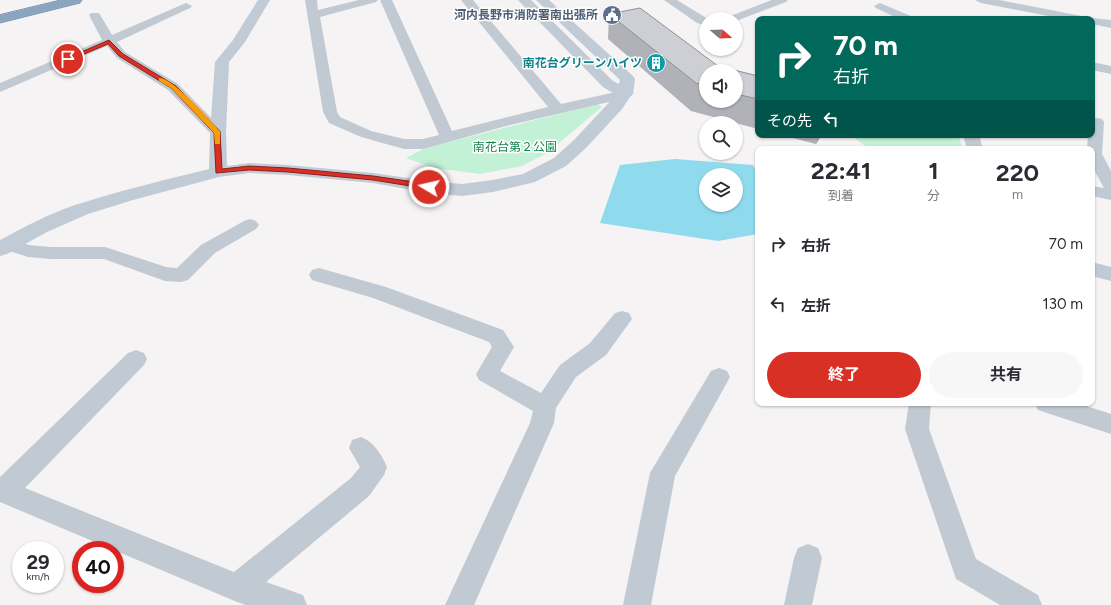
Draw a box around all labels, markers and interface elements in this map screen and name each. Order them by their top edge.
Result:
public building icon: 河内長野市消防署南出張所 [601,4,623,26]
place label: 河内長野市消防署南出張所 [454,8,598,22]
north arrow [699,12,743,56]
map controls [699,12,743,212]
text: 70 m [833,28,898,62]
icon: right [767,32,819,84]
pin [51,42,85,76]
icon: arrive [57,48,79,70]
building icon: 南花台グリーンハイツ [645,52,667,74]
place label: 南花台グリーンハイツ [523,56,642,70]
button: sound [699,64,743,108]
text: 右折 [833,66,869,88]
icon: left [820,108,842,130]
text: その先 [767,112,812,130]
button: search [699,116,743,160]
park label: 南花台第２公園 [473,140,557,154]
text: 22:41 [811,156,871,185]
text: 1 [928,156,939,185]
text: 220 [996,158,1039,187]
position arrow [408,166,450,208]
button: layers [699,168,743,212]
text: m [1012,187,1023,202]
text: 到着 [828,188,854,203]
text: 分 [927,188,940,203]
icon: right [767,233,789,255]
text: 70 m [1049,235,1083,253]
text: 右折 [801,237,831,255]
icon: left [767,293,789,315]
text: 130 m [1043,295,1083,313]
text: 左折 [801,297,831,315]
button: 終了 [767,352,921,398]
button: 共有 [929,352,1083,398]
speed limit sign: 40 [72,541,124,593]
text: 29 [26,550,50,574]
text: km/h [27,570,49,583]

